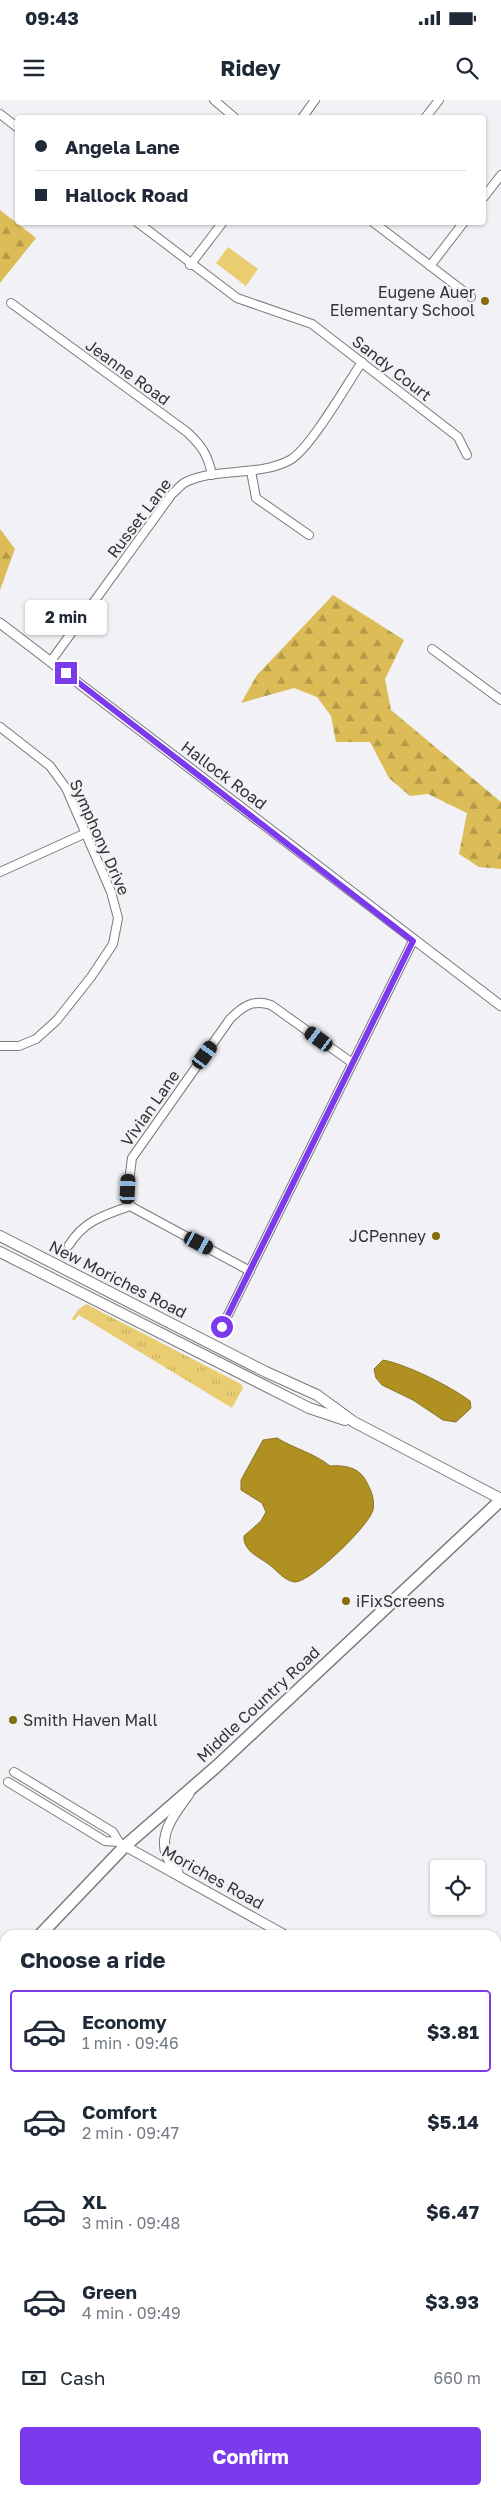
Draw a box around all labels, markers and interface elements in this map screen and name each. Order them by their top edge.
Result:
text: 09:43 [25,6,79,29]
icon: menu [20,54,48,82]
text: Ridey [220,54,281,81]
icon: search [453,54,481,82]
text: Angela Lane [65,135,180,158]
text: Hallock Road [65,183,188,206]
place label: Eugene Auer Elementary School [330,282,475,320]
marker: Eugene Auer Elementary School [479,295,491,307]
street label: Sandy Court [348,331,436,405]
street label: Jeanne Road [82,335,174,409]
street label: Russet Lane [103,474,175,562]
callout: 2 min [25,600,107,636]
text: 2 min [45,607,87,627]
route end [55,662,77,684]
street label: Hallock Road [177,736,271,814]
street label: Symphony Drive [66,776,134,898]
car [302,1024,335,1054]
car [190,1038,219,1072]
street label: Vivian Lane [116,1066,184,1150]
car [119,1174,136,1204]
place label: JCPenney [349,1226,426,1246]
car [182,1229,215,1257]
marker: JCPenney [430,1230,442,1242]
street label: New Moriches Road [46,1236,190,1322]
route start [211,1316,233,1338]
place label: iFixScreens [356,1591,445,1611]
marker: iFixScreens [340,1595,352,1607]
street label: Middle Country Road [192,1642,324,1766]
place label: Smith Haven Mall [23,1710,158,1730]
marker: Smith Haven Mall [7,1714,19,1726]
street label: Moriches Road [159,1841,267,1913]
map controls [430,1860,485,1915]
button: locate [430,1860,485,1915]
text: Choose a ride [20,1946,166,1973]
icon: car [22,2009,67,2054]
text: Economy [82,2010,167,2033]
text: $3.81 [427,2020,479,2043]
text: 1 min · 09:46 [82,2033,179,2053]
icon: car [22,2099,67,2144]
text: Comfort [82,2100,157,2123]
text: $5.14 [427,2110,479,2133]
text: 2 min · 09:47 [82,2123,179,2143]
icon: car [22,2189,67,2234]
text: XL [82,2190,107,2213]
text: $6.47 [426,2200,479,2223]
text: 3 min · 09:48 [82,2213,180,2233]
icon: car [22,2279,67,2324]
text: Green [82,2280,137,2303]
text: $3.93 [425,2290,479,2313]
text: 4 min · 09:49 [82,2303,181,2323]
icon: cash [20,2364,48,2392]
text: Cash [60,2366,105,2389]
text: 660 m [434,2368,481,2388]
button: Confirm [20,2427,481,2485]

